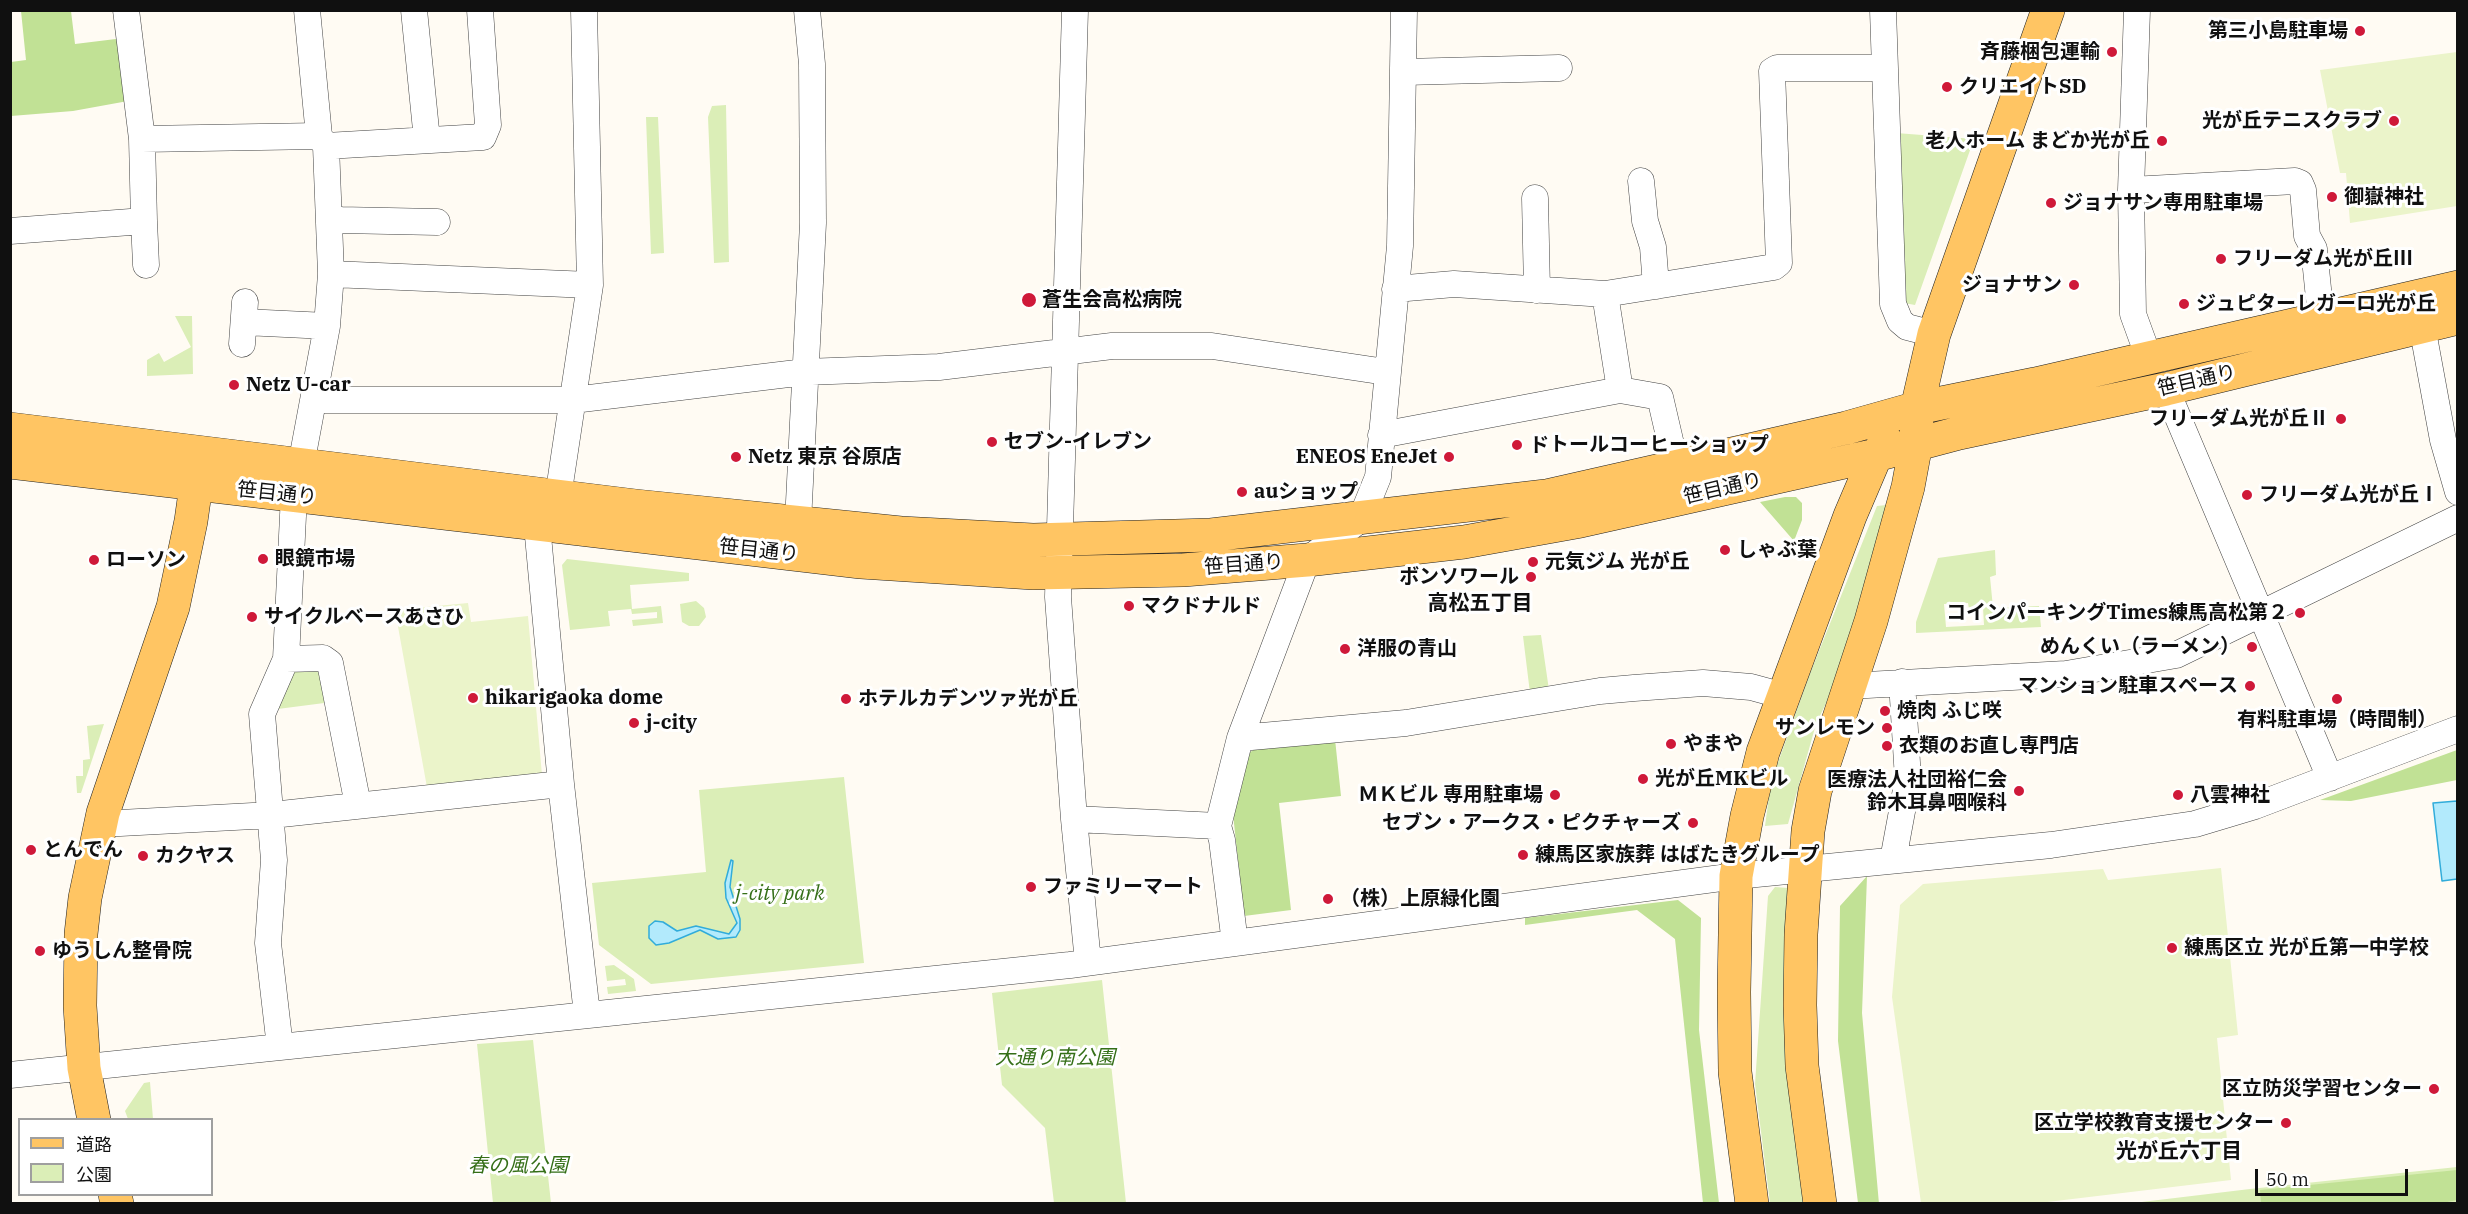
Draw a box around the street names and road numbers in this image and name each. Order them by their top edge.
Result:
street label: 笹目通り [2155,360,2239,402]
street label: 笹目通り [1681,468,1765,510]
street label: 笹目通り [236,478,318,510]
street label: 笹目通り [718,535,800,567]
street label: 笹目通り [1203,550,1285,580]

